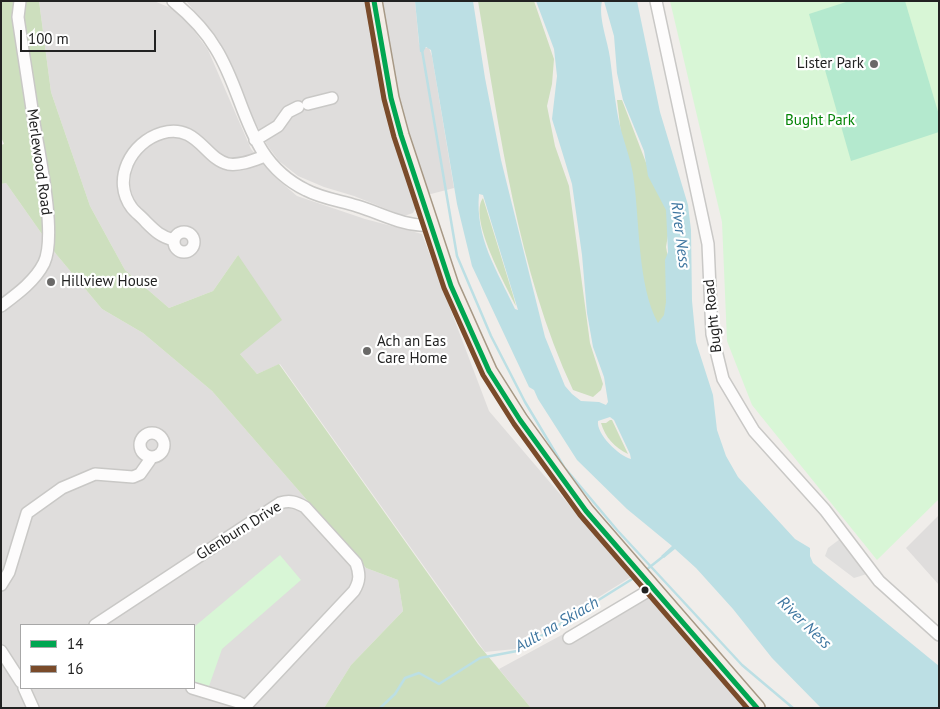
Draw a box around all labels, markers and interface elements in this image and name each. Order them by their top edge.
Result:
scale bar [22,20,159,52]
text: 100 m [28,29,69,48]
place label: Lister Park [797,55,864,73]
marker: Lister Park [868,58,880,70]
street label: Merlewood Road [23,108,55,216]
park label: Bught Park [785,112,855,130]
water label: River Ness [666,200,694,270]
place label: Hillview House [61,273,158,291]
marker: Hillview House [45,276,57,288]
street label: Bught Road [700,278,726,354]
place label: Ach an Eas Care Home [377,333,447,368]
marker: Ach an Eas Care Home [361,345,373,357]
street label: Glenburn Drive [193,498,285,564]
unlabelled marker [640,585,650,595]
water label: Ault na Skiach [512,593,602,657]
water label: River Ness [773,593,835,653]
legend [20,624,195,689]
text: 14 [67,634,83,653]
text: 16 [67,659,83,678]

